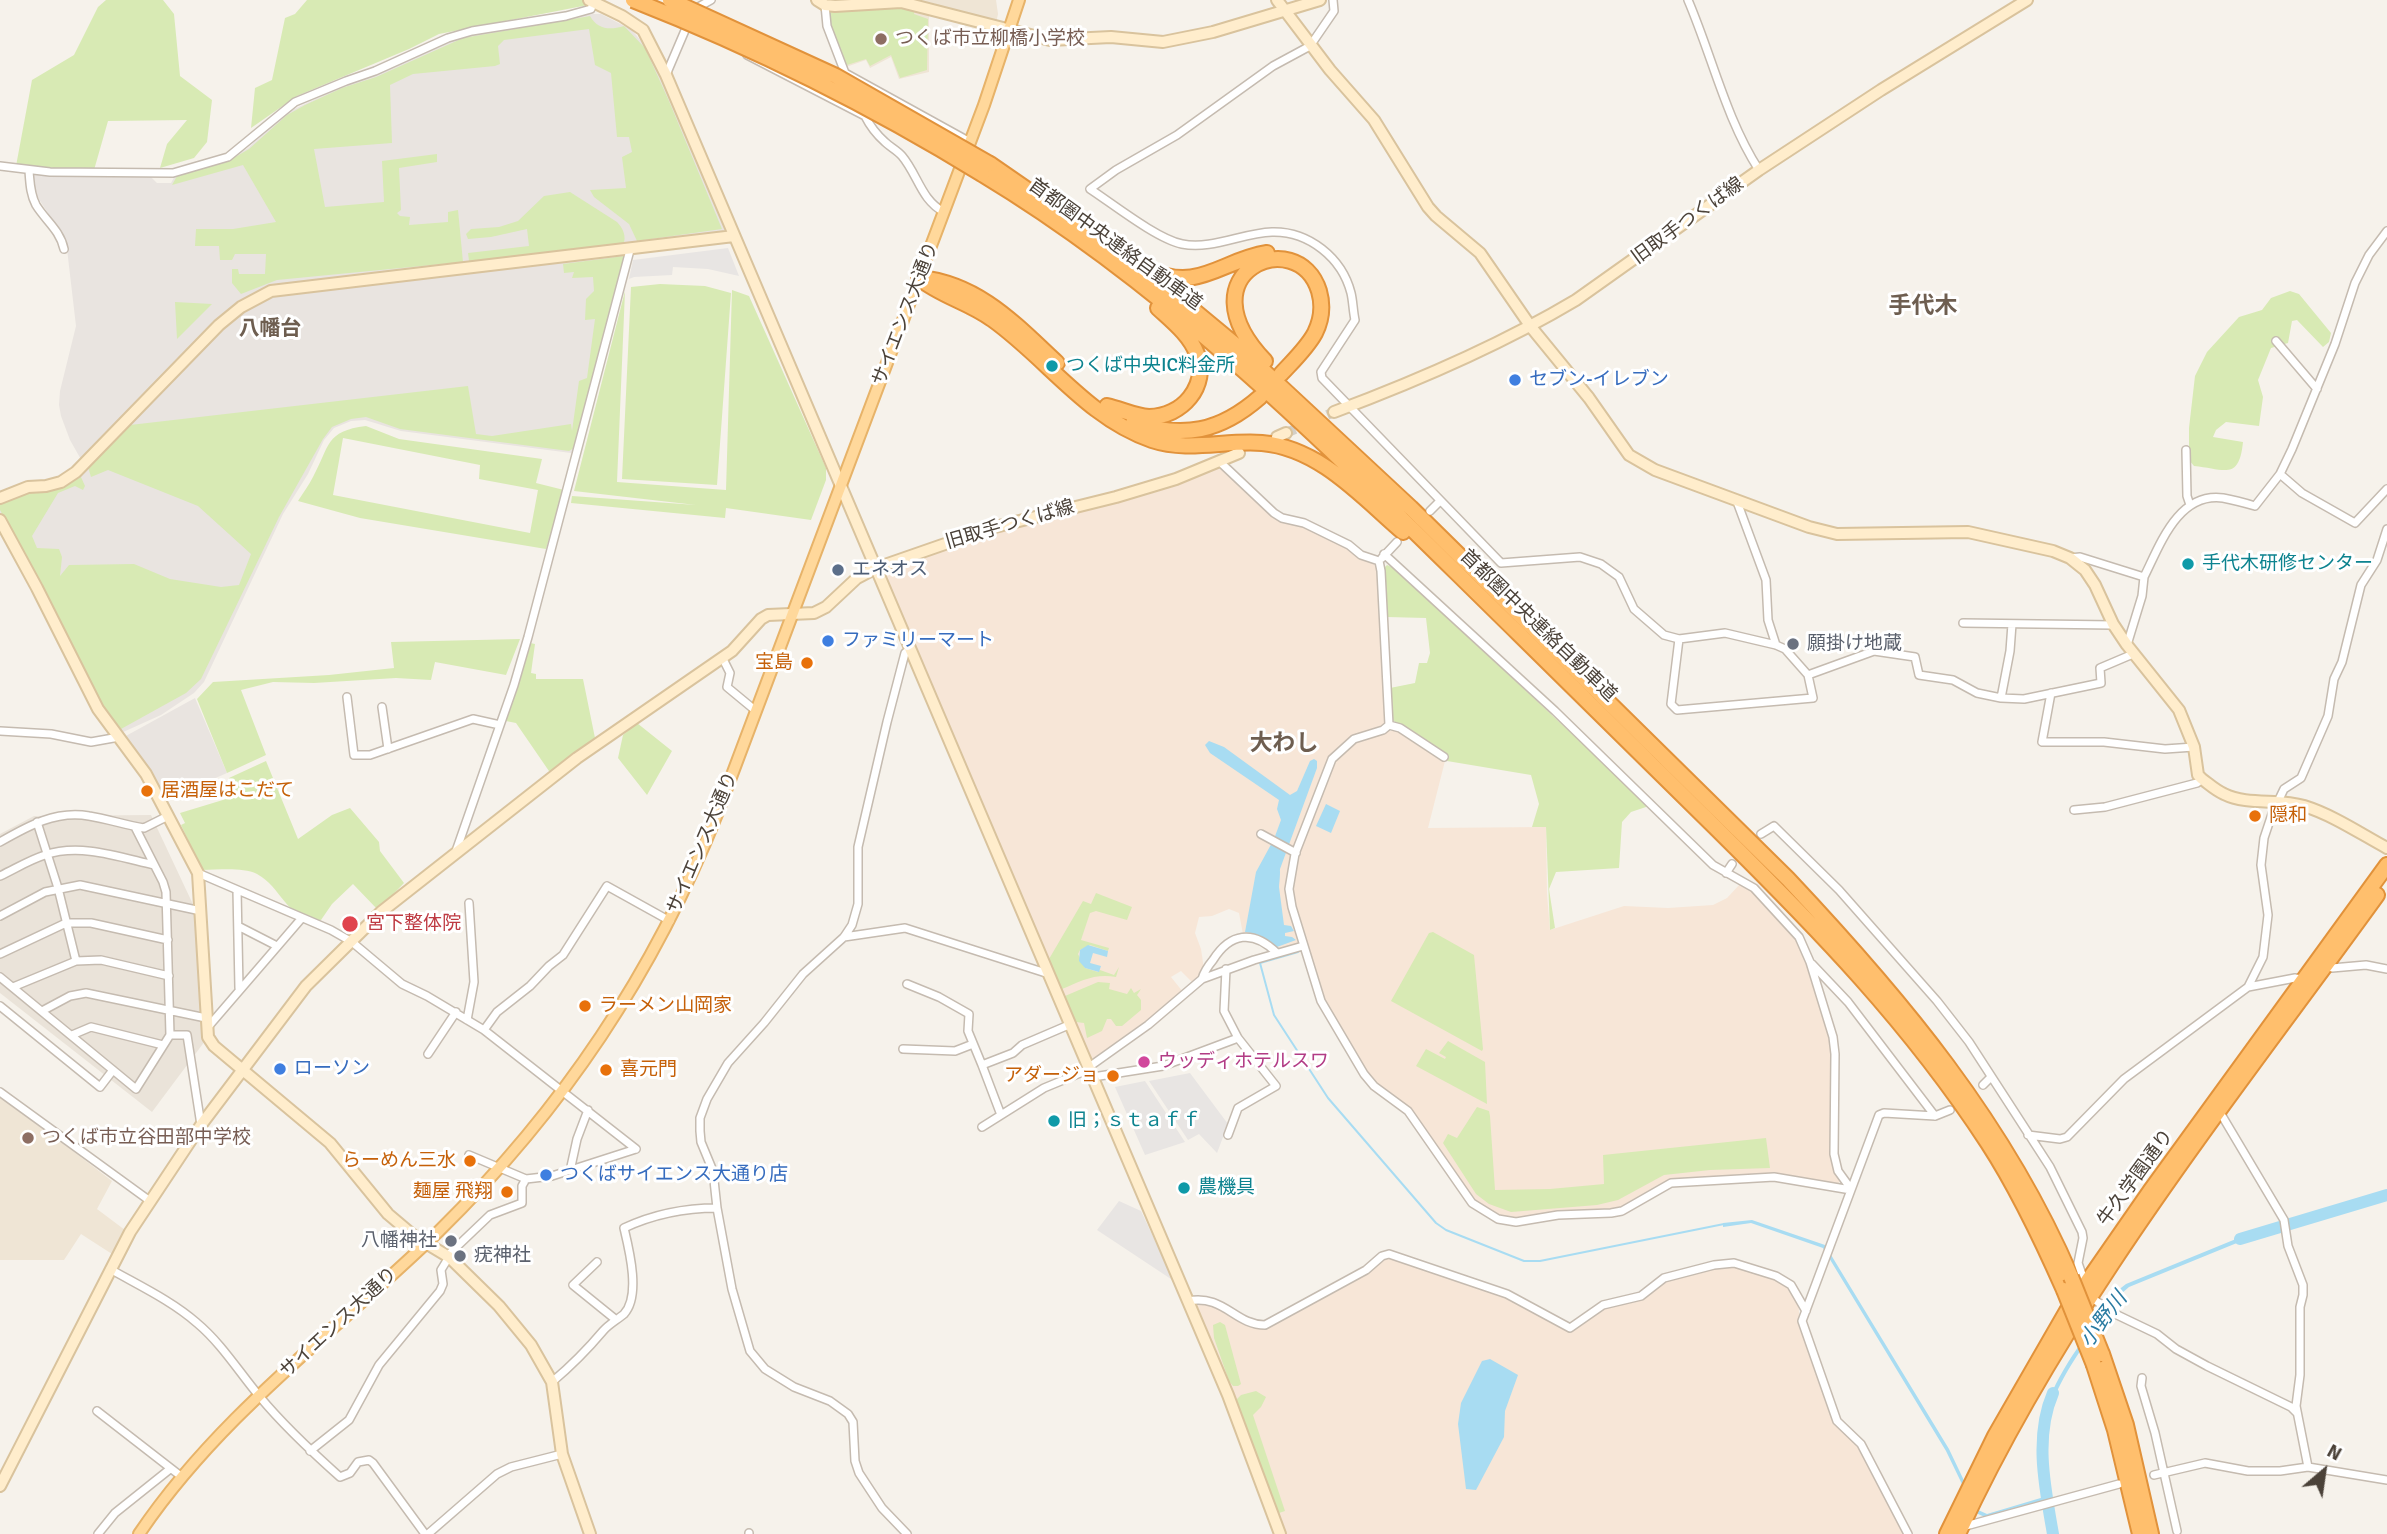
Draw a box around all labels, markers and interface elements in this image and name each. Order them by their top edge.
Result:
place label: つくば市立柳橋小学校 [895,28,1085,50]
marker: つくば市立柳橋小学校 [873,31,889,47]
street label: 旧取手つくば線 [1627,173,1749,269]
street label: 首都圏中央連絡自動車道 [1024,174,1206,316]
street label: サイエンス大通り [868,239,944,389]
district label: 手代木 [1889,293,1957,321]
district label: 八幡台 [239,316,301,342]
place label: つくば中央IC料金所 [1066,355,1235,377]
marker: つくば中央IC料金所 [1044,358,1060,374]
place label: セブン-イレブン [1529,369,1669,391]
marker: セブン-イレブン [1507,372,1523,388]
street label: 旧取手つくば線 [943,496,1077,554]
street label: 首都圏中央連絡自動車道 [1455,545,1621,707]
place label: 手代木研修センター [2202,553,2373,575]
marker: 手代木研修センター [2180,556,2196,572]
place label: エネオス [852,559,928,581]
marker: エネオス [830,562,846,578]
place label: ファミリーマート [842,630,994,652]
marker: ファミリーマート [820,633,836,649]
place label: 願掛け地蔵 [1807,633,1902,655]
marker: 願掛け地蔵 [1785,636,1801,652]
place label: 宝島 [755,652,793,674]
marker: 宝島 [799,655,815,671]
district label: 大わし [1250,730,1318,758]
street label: サイエンス大通り [663,769,743,917]
place label: 居酒屋はこだて [161,780,294,802]
marker: 居酒屋はこだて [139,783,155,799]
place label: 隠和 [2269,805,2307,827]
marker: 隠和 [2247,808,2263,824]
place label: 宮下整体院 [366,913,461,935]
marker: 宮下整体院 [340,914,360,934]
place label: ラーメン山岡家 [599,995,732,1017]
marker: ラーメン山岡家 [577,998,593,1014]
place label: ウッディホテルスワ [1158,1051,1329,1073]
marker: ウッディホテルスワ [1136,1054,1152,1070]
place label: ローソン [294,1058,370,1080]
place label: 喜元門 [620,1059,677,1081]
marker: ローソン [272,1061,288,1077]
marker: 喜元門 [598,1062,614,1078]
place label: アダージョ [1004,1065,1099,1087]
marker: アダージョ [1105,1068,1121,1084]
place label: 旧；ｓｔａｆｆ [1068,1110,1201,1132]
marker: 旧；ｓｔａｆｆ [1046,1113,1062,1129]
street label: 牛久学園通り [2093,1125,2179,1231]
place label: つくば市立谷田部中学校 [42,1127,251,1149]
marker: つくば市立谷田部中学校 [20,1130,36,1146]
place label: らーめん三水 [342,1150,456,1172]
marker: らーめん三水 [462,1153,478,1169]
place label: つくばサイエンス大通り店 [560,1164,788,1186]
marker: つくばサイエンス大通り店 [538,1167,554,1183]
place label: 農機具 [1198,1177,1255,1199]
marker: 農機具 [1176,1180,1192,1196]
place label: 麺屋 飛翔 [413,1181,493,1203]
marker: 麺屋 飛翔 [499,1184,515,1200]
place label: 八幡神社 [361,1230,437,1252]
marker: 八幡神社 [443,1233,459,1249]
place label: 疣神社 [474,1245,531,1267]
marker: 疣神社 [452,1248,468,1264]
street label: サイエンス大通り [276,1263,402,1383]
water label: 小野川 [2075,1287,2133,1353]
north arrow [2289,1436,2359,1506]
text: N [2323,1439,2346,1466]

